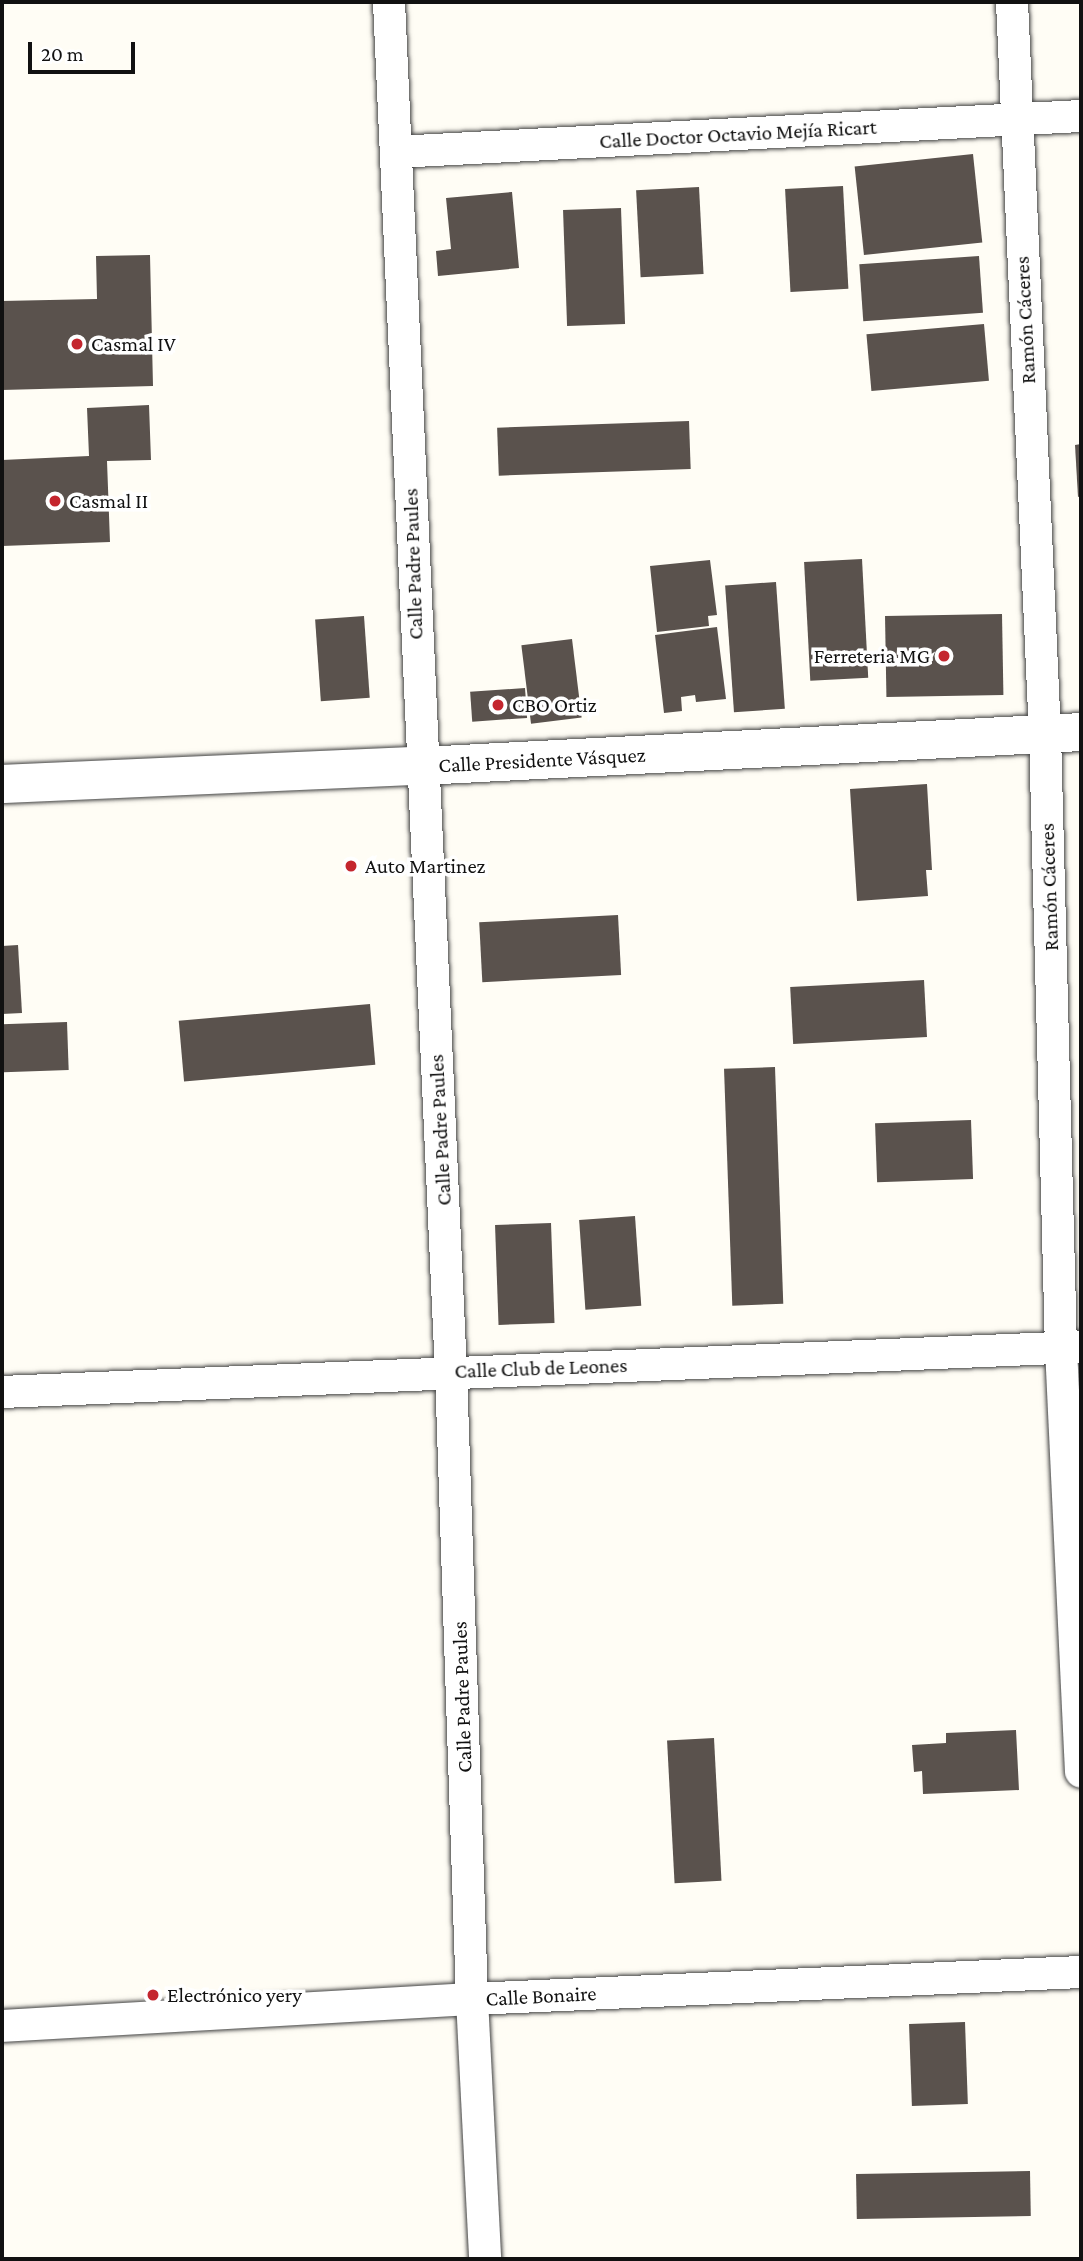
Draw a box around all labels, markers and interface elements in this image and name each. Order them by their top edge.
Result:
scale bar [32,28,138,72]
text: 20 m [41,42,84,66]
street label: Calle Doctor Octavio Mejía Ricart [599,114,877,154]
street label: Ramón Cáceres [1009,255,1041,385]
place label: Casmal IV [91,331,176,357]
marker: Casmal IV [69,336,85,352]
place label: Casmal II [69,488,148,514]
street label: Calle Padre Paules [398,488,428,640]
marker: Casmal II [47,493,63,509]
place label: Ferreteria MG [814,643,930,669]
marker: Ferreteria MG [936,648,952,664]
place label: CBO Ortiz [512,692,597,718]
marker: CBO Ortiz [490,697,506,713]
street label: Calle Presidente Vásquez [438,742,646,778]
street label: Ramón Cáceres [1034,823,1064,951]
place label: Auto Martinez [365,853,486,879]
marker: Auto Martinez [343,858,359,874]
street label: Calle Padre Paules [423,1054,457,1206]
street label: Calle Club de Leones [454,1352,628,1384]
street label: Calle Padre Paules [447,1621,477,1773]
street label: Calle Bonaire [485,1981,597,2011]
place label: Electrónico yery [167,1982,302,2008]
marker: Electrónico yery [145,1987,161,2003]

